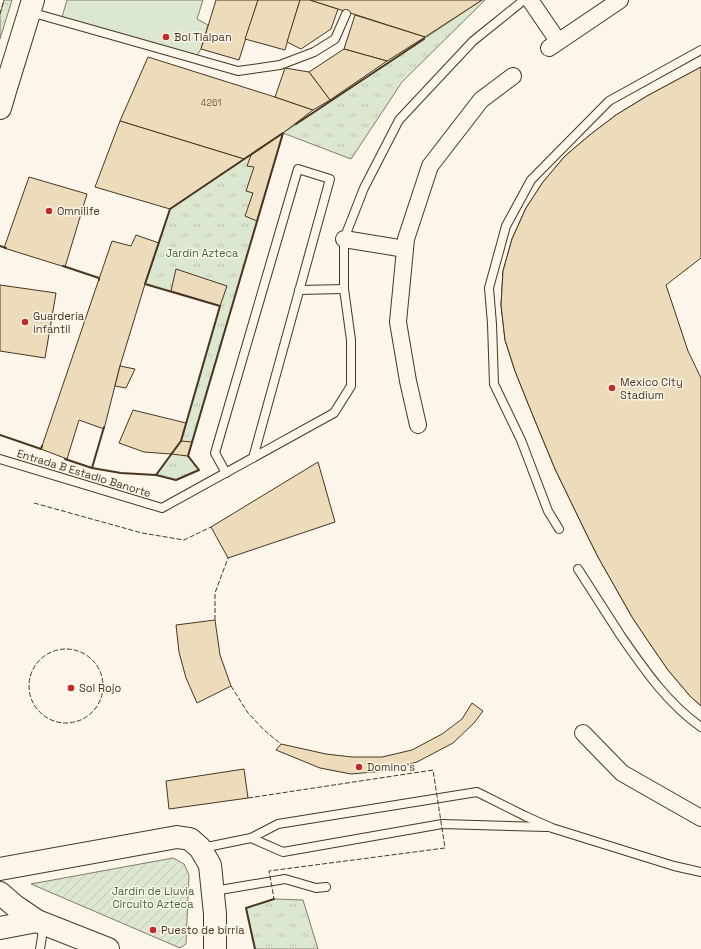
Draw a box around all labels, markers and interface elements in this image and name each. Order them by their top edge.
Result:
place label: Bol Tlalpan [174,30,232,44]
marker: Bol Tlalpan [161,32,171,42]
house number: 4261 [201,97,221,109]
place label: Omnilife [57,204,100,218]
marker: Omnilife [44,206,54,216]
park label: Jardín Azteca [166,246,239,260]
place label: Guardería infantil [33,309,85,336]
marker: Guardería infantil [20,317,30,327]
place label: Mexico City Stadium [620,375,683,402]
marker: Mexico City Stadium [607,383,617,393]
street label: Entrada B Estadio Banorte [15,446,153,500]
place label: Sol Rojo [79,681,122,695]
marker: Sol Rojo [66,683,76,693]
place label: Domino's [367,760,415,774]
marker: Domino's [354,762,364,772]
park label: Jardín de Lluvia Circuito Azteca [112,884,195,911]
place label: Puesto de birria [161,923,245,937]
marker: Puesto de birria [148,925,158,935]

